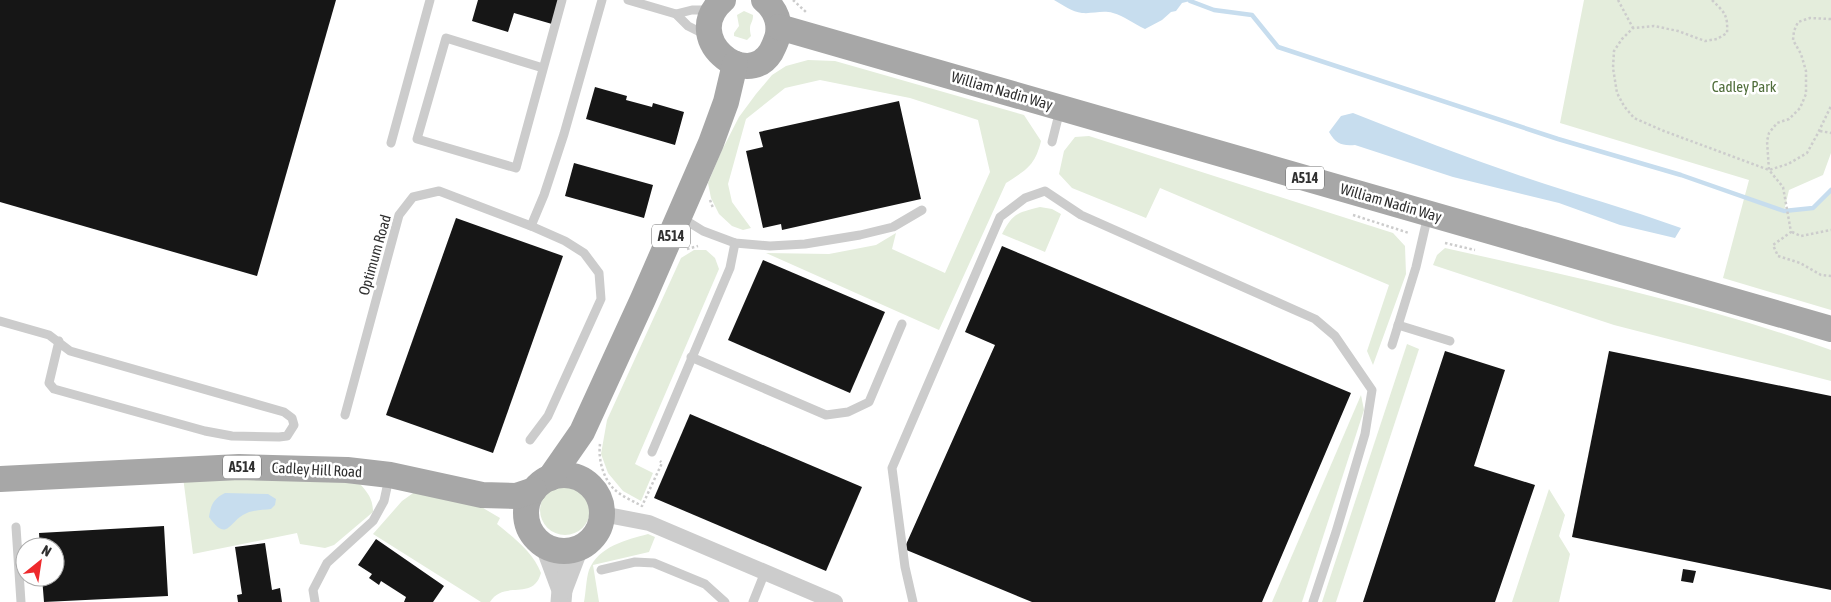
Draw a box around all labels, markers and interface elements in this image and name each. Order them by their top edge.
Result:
street label: William Nadin Way [949,68,1055,113]
park label: Cadley Park [1712,78,1777,95]
road number: A514 [1286,167,1324,190]
street label: William Nadin Way [1338,180,1444,225]
street label: Optimum Road [355,213,394,297]
road number: A514 [652,225,690,248]
road number: A514 [223,456,261,478]
street label: Cadley Hill Road [271,459,363,480]
north arrow [15,537,65,587]
text: N [39,542,54,560]

